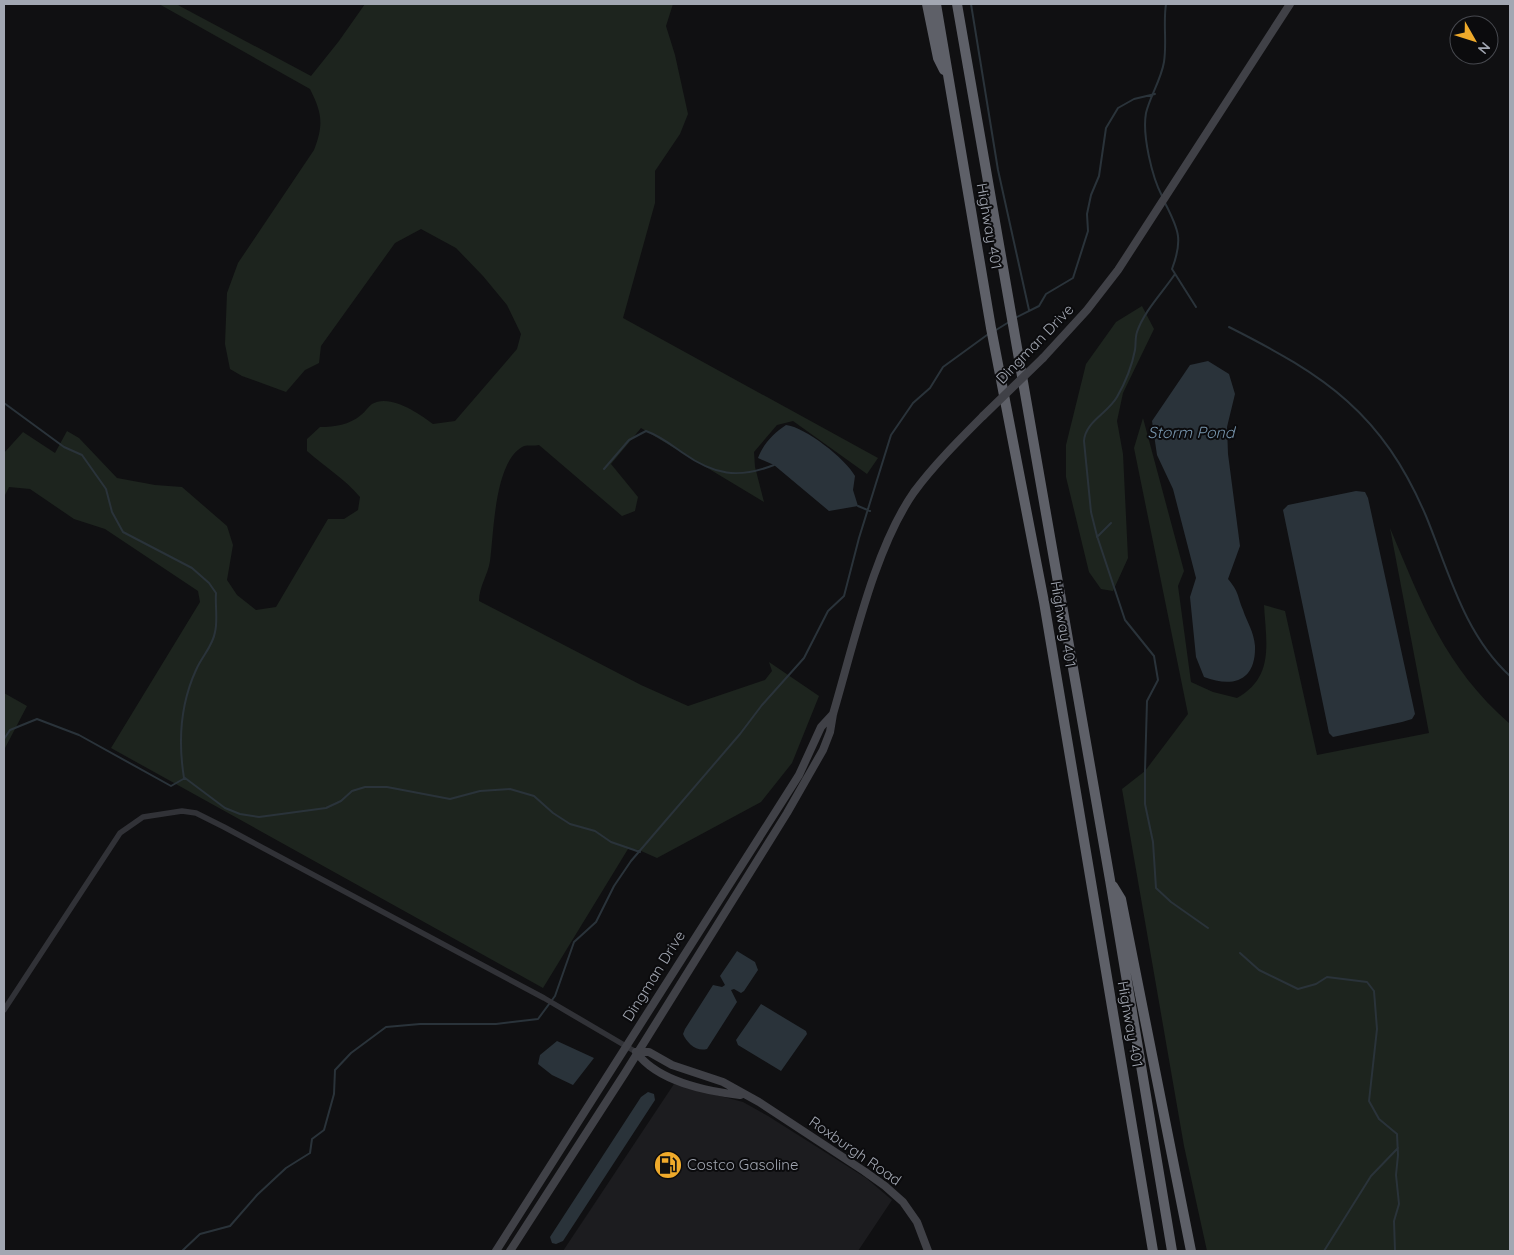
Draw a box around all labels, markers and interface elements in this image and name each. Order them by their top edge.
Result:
north arrow [1449,15,1499,65]
text: N [1474,39,1494,58]
street label: Highway 401 [973,181,1006,271]
street label: Dingman Drive [992,300,1077,388]
water label: Storm Pond [1147,422,1237,442]
street label: Highway 401 [1047,579,1080,669]
street label: Dingman Drive [618,927,689,1025]
street label: Highway 401 [1114,979,1147,1069]
street label: Roxburgh Road [805,1112,905,1189]
fuel station icon: Costco Gasoline [653,1150,683,1180]
place label: Costco Gasoline [687,1155,798,1174]

